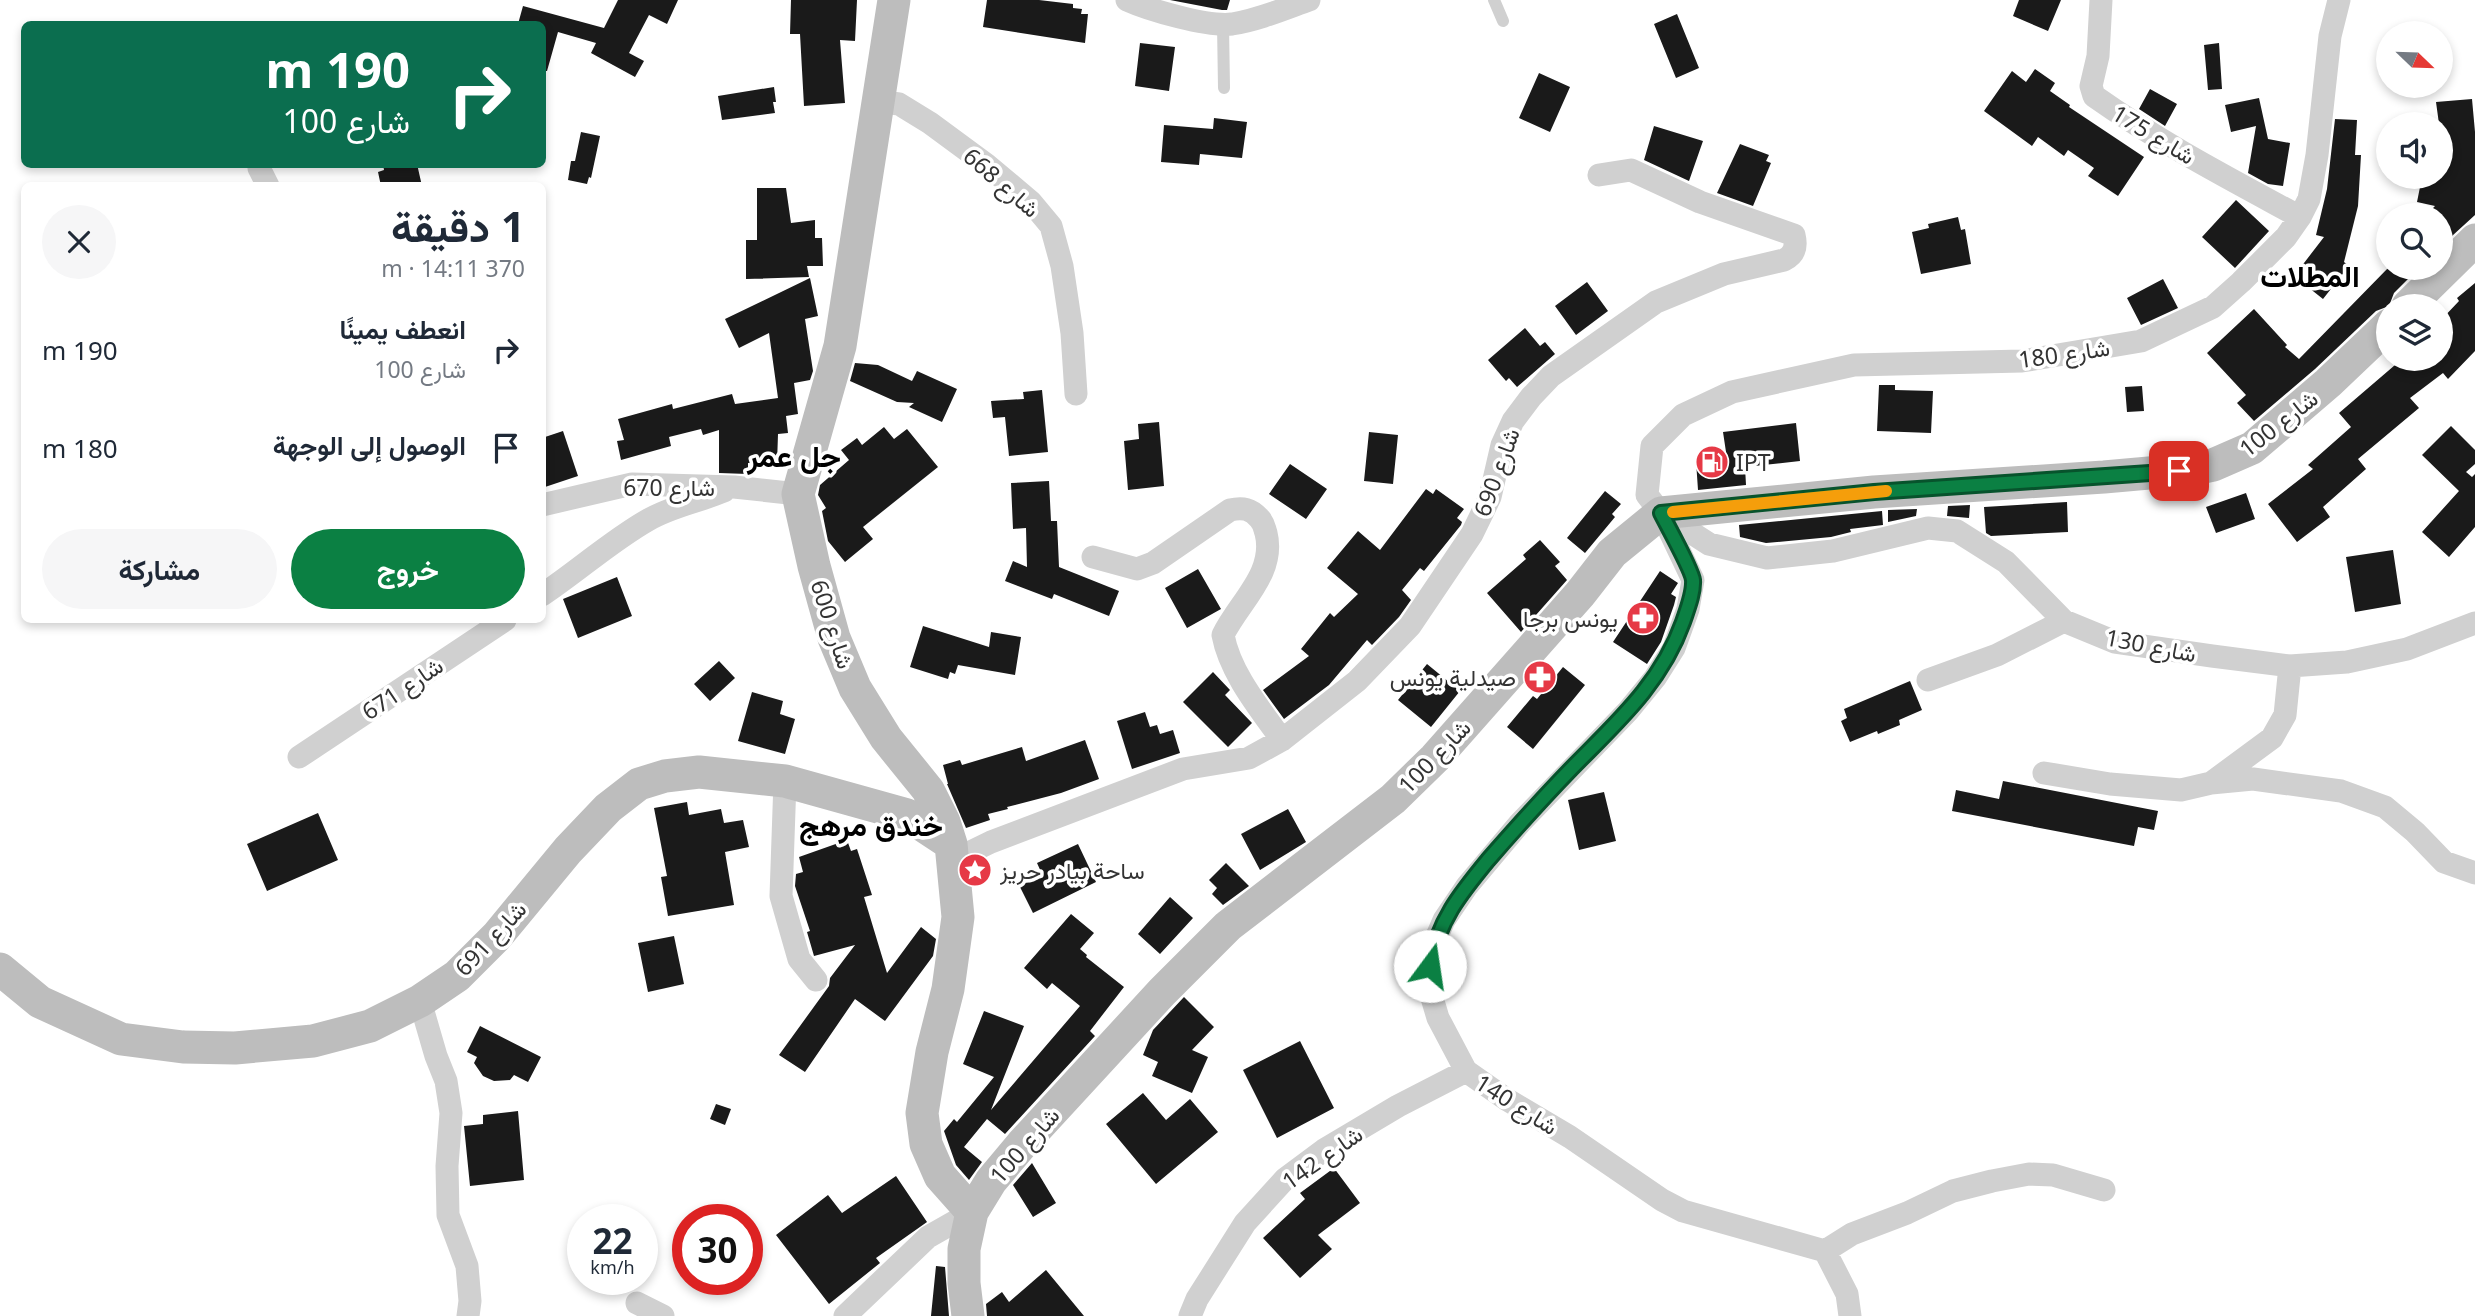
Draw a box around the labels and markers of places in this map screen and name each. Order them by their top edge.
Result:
pin [2149,441,2209,501]
fuel station icon: IPT [1693,443,1731,481]
place label: IPT [1736,446,1771,478]
pharmacy icon: يونس برجا [1624,599,1662,637]
place label: يونس برجا [1523,602,1618,634]
pharmacy icon: صيدلية يونس [1521,658,1559,696]
place label: صيدلية يونس [1390,661,1516,693]
place icon: ساحة بيادر حريز [956,851,994,889]
place label: ساحة بيادر حريز [999,854,1145,886]

